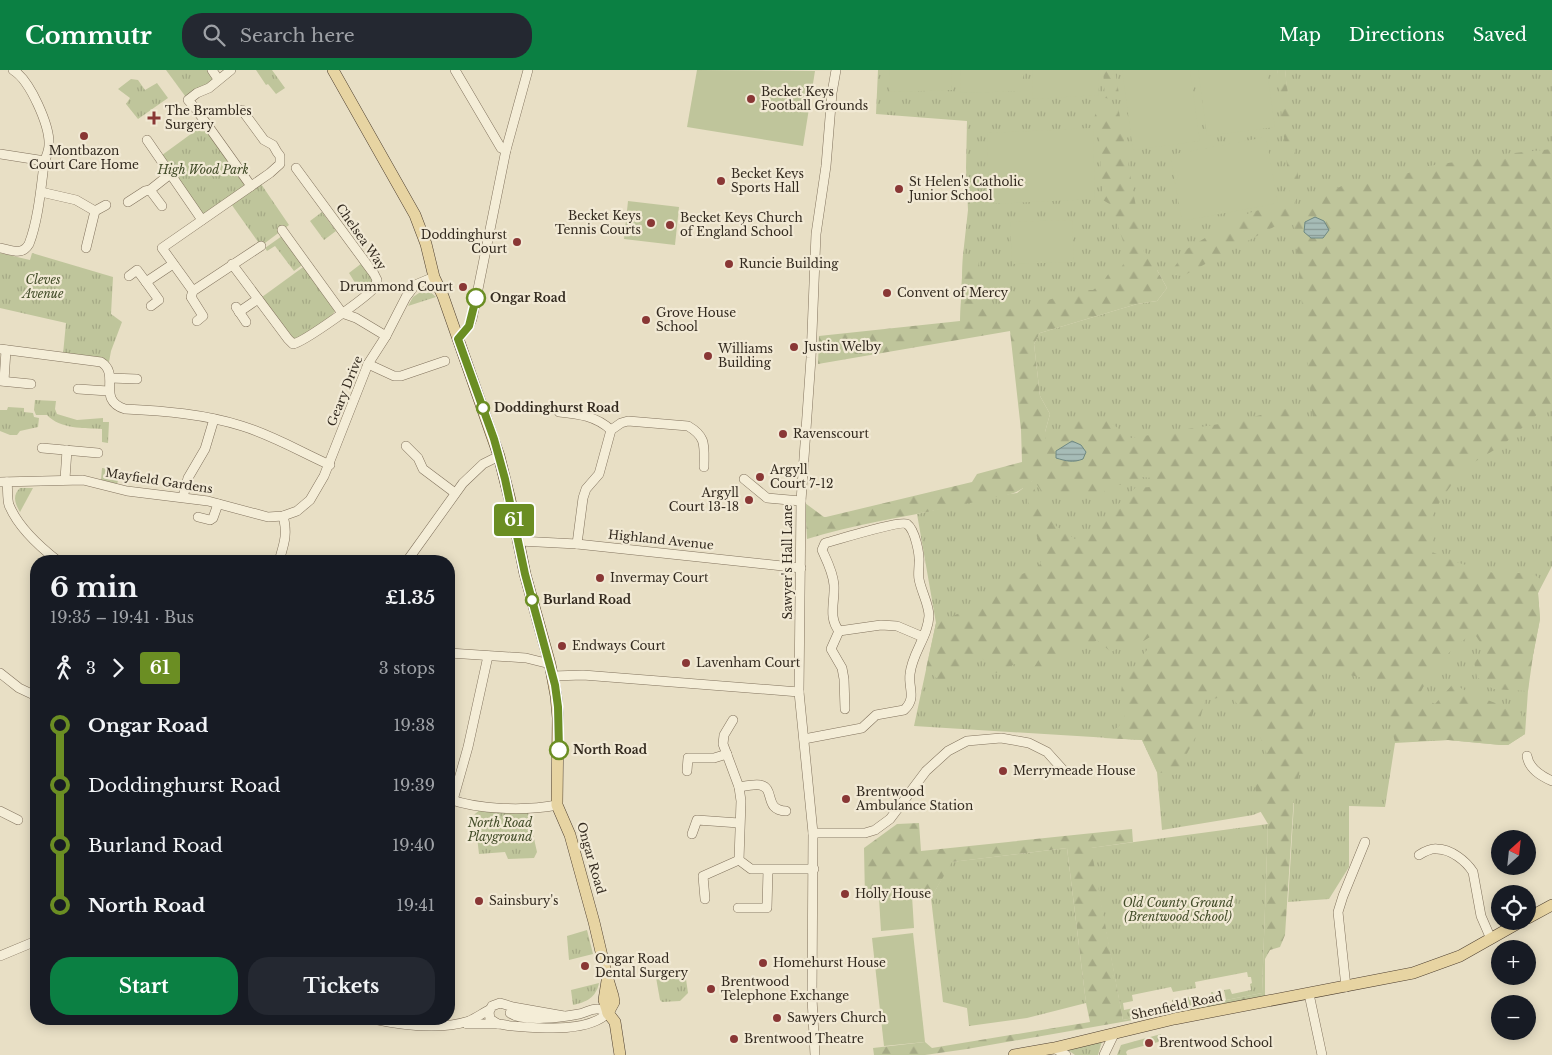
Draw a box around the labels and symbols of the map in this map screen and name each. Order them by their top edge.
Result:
place label: Becket Keys Football Grounds [761,84,868,113]
marker: Becket Keys Football Grounds [745,93,757,105]
place label: The Brambles Surgery [165,103,252,132]
marker: The Brambles Surgery [147,111,161,125]
marker: Montbazon Court Care Home [78,130,90,142]
place label: Montbazon Court Care Home [29,143,139,172]
park label: High Wood Park [156,162,249,177]
place label: Becket Keys Sports Hall [731,166,804,195]
place label: St Helen's Catholic Junior School [907,174,1024,203]
marker: Becket Keys Sports Hall [715,175,727,187]
marker: St Helen's Catholic Junior School [893,183,905,195]
street label: Chelsea Way [333,201,390,273]
place label: Becket Keys Tennis Courts [555,208,641,237]
place label: Becket Keys Church of England School [680,210,803,239]
marker: Becket Keys Tennis Courts [645,217,657,229]
marker: Becket Keys Church of England School [664,219,676,231]
place label: Doddinghurst Court [421,227,507,256]
marker: Doddinghurst Court [511,236,523,248]
place label: Runcie Building [739,256,839,271]
marker: Runcie Building [723,258,735,270]
park label: Cleves Avenue [21,272,64,301]
place label: Drummond Court [339,279,453,294]
marker: Drummond Court [457,281,469,293]
place label: Convent of Mercy [897,285,1009,300]
marker: Convent of Mercy [881,287,893,299]
marker: Ongar Road [466,288,486,308]
place label: Ongar Road [490,290,567,305]
place label: Grove House School [656,305,736,334]
marker: Grove House School [640,314,652,326]
place label: Justin Welby [802,339,881,354]
place label: Williams Building [717,341,773,370]
marker: Justin Welby [788,341,800,353]
marker: Williams Building [702,350,714,362]
street label: Geary Drive [324,353,366,428]
place label: Doddinghurst Road [494,400,620,415]
marker: Doddinghurst Road [476,401,490,415]
place label: Ravenscourt [793,426,870,441]
marker: Ravenscourt [777,428,789,440]
place label: Argyll Court 7-12 [769,462,833,491]
street label: Mayfield Gardens [104,465,214,496]
marker: Argyll Court 7-12 [754,471,766,483]
place label: Argyll Court 13-18 [669,485,739,514]
marker: Argyll Court 13-18 [743,494,755,506]
line badge: 61 [492,504,536,536]
street label: Sawyer's Hall Lane [780,504,795,620]
street label: Highland Avenue [607,526,715,553]
place label: Invermay Court [610,570,709,585]
marker: Invermay Court [594,572,606,584]
place label: Burland Road [543,592,632,607]
marker: Burland Road [525,593,539,607]
place label: Endways Court [572,638,666,653]
marker: Endways Court [556,640,568,652]
place label: Lavenham Court [696,655,801,670]
marker: Lavenham Court [680,657,692,669]
marker: North Road [549,740,569,760]
place label: North Road [573,742,648,757]
place label: Merrymeade House [1013,763,1136,778]
marker: Merrymeade House [997,765,1009,777]
place label: Brentwood Ambulance Station [855,784,973,813]
marker: Brentwood Ambulance Station [840,793,852,805]
park label: North Road Playground [467,815,533,844]
street label: Ongar Road [574,820,609,896]
north arrow [1491,830,1536,875]
place label: Holly House [855,886,931,901]
marker: Holly House [839,888,851,900]
place label: Sainsbury's [489,893,558,908]
marker: Sainsbury's [473,895,485,907]
park label: Old County Ground (Brentwood School) [1123,895,1234,924]
place label: Ongar Road Dental Surgery [595,951,689,980]
place label: Homehurst House [773,955,886,970]
marker: Homehurst House [757,957,769,969]
marker: Ongar Road Dental Surgery [579,960,591,972]
place label: Brentwood Telephone Exchange [721,974,849,1003]
marker: Brentwood Telephone Exchange [705,983,717,995]
street label: Shenfield Road [1130,988,1224,1023]
place label: Sawyers Church [787,1010,886,1025]
marker: Sawyers Church [771,1012,783,1024]
place label: Brentwood Theatre [744,1031,864,1046]
marker: Brentwood Theatre [728,1033,740,1045]
place label: Brentwood School [1159,1035,1273,1050]
marker: Brentwood School [1143,1037,1155,1049]

